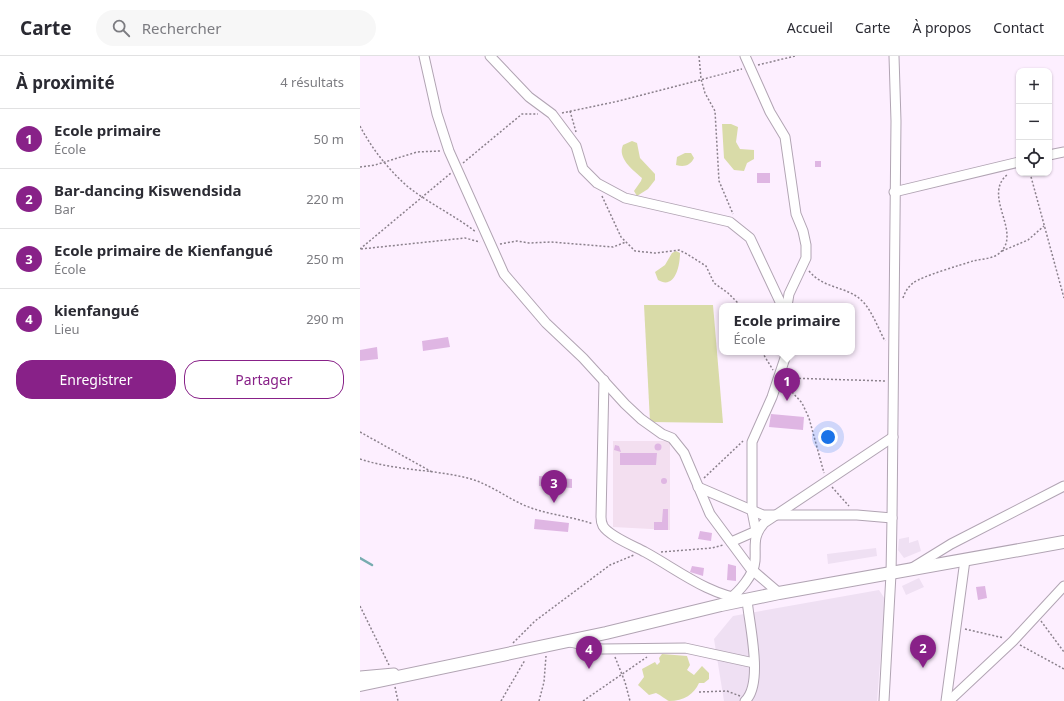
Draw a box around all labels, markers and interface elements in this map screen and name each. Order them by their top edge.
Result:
search box [96,10,376,46]
text: Carte [20,15,72,41]
icon: search [110,17,132,39]
text: Rechercher [142,18,221,38]
text: Accueil [787,18,833,37]
text: Carte [855,18,890,37]
text: À propos [912,18,971,37]
text: Contact [993,18,1044,37]
map controls [1016,68,1052,176]
button: + [1016,68,1052,104]
text: À proximité [16,71,115,94]
text: 4 résultats [280,73,344,91]
button: − [1016,104,1052,140]
text: Ecole primaire [54,120,161,140]
text: 1 [25,130,33,148]
text: 50 m [314,130,344,148]
text: École [54,140,86,158]
button: locate [1016,140,1052,176]
text: Bar-dancing Kiswendsida [54,180,242,200]
text: 2 [25,190,33,208]
text: 220 m [306,190,344,208]
text: Bar [54,200,75,218]
text: Ecole primaire de Kienfangué [54,240,273,260]
text: 3 [25,250,33,268]
text: 250 m [306,250,344,268]
text: École [54,260,86,278]
text: kienfangué [54,300,139,320]
popup [719,303,855,355]
text: 4 [25,310,33,328]
text: 290 m [306,310,344,328]
text: Ecole primaire [734,310,840,330]
text: Lieu [54,320,80,338]
text: École [734,330,766,348]
button: Enregistrer [16,360,176,399]
button: Partager [184,360,344,399]
pin: 1 [774,368,800,401]
your location [818,427,838,447]
pin: 3 [541,470,567,503]
pin: 2 [910,635,936,668]
pin: 4 [576,636,602,669]

